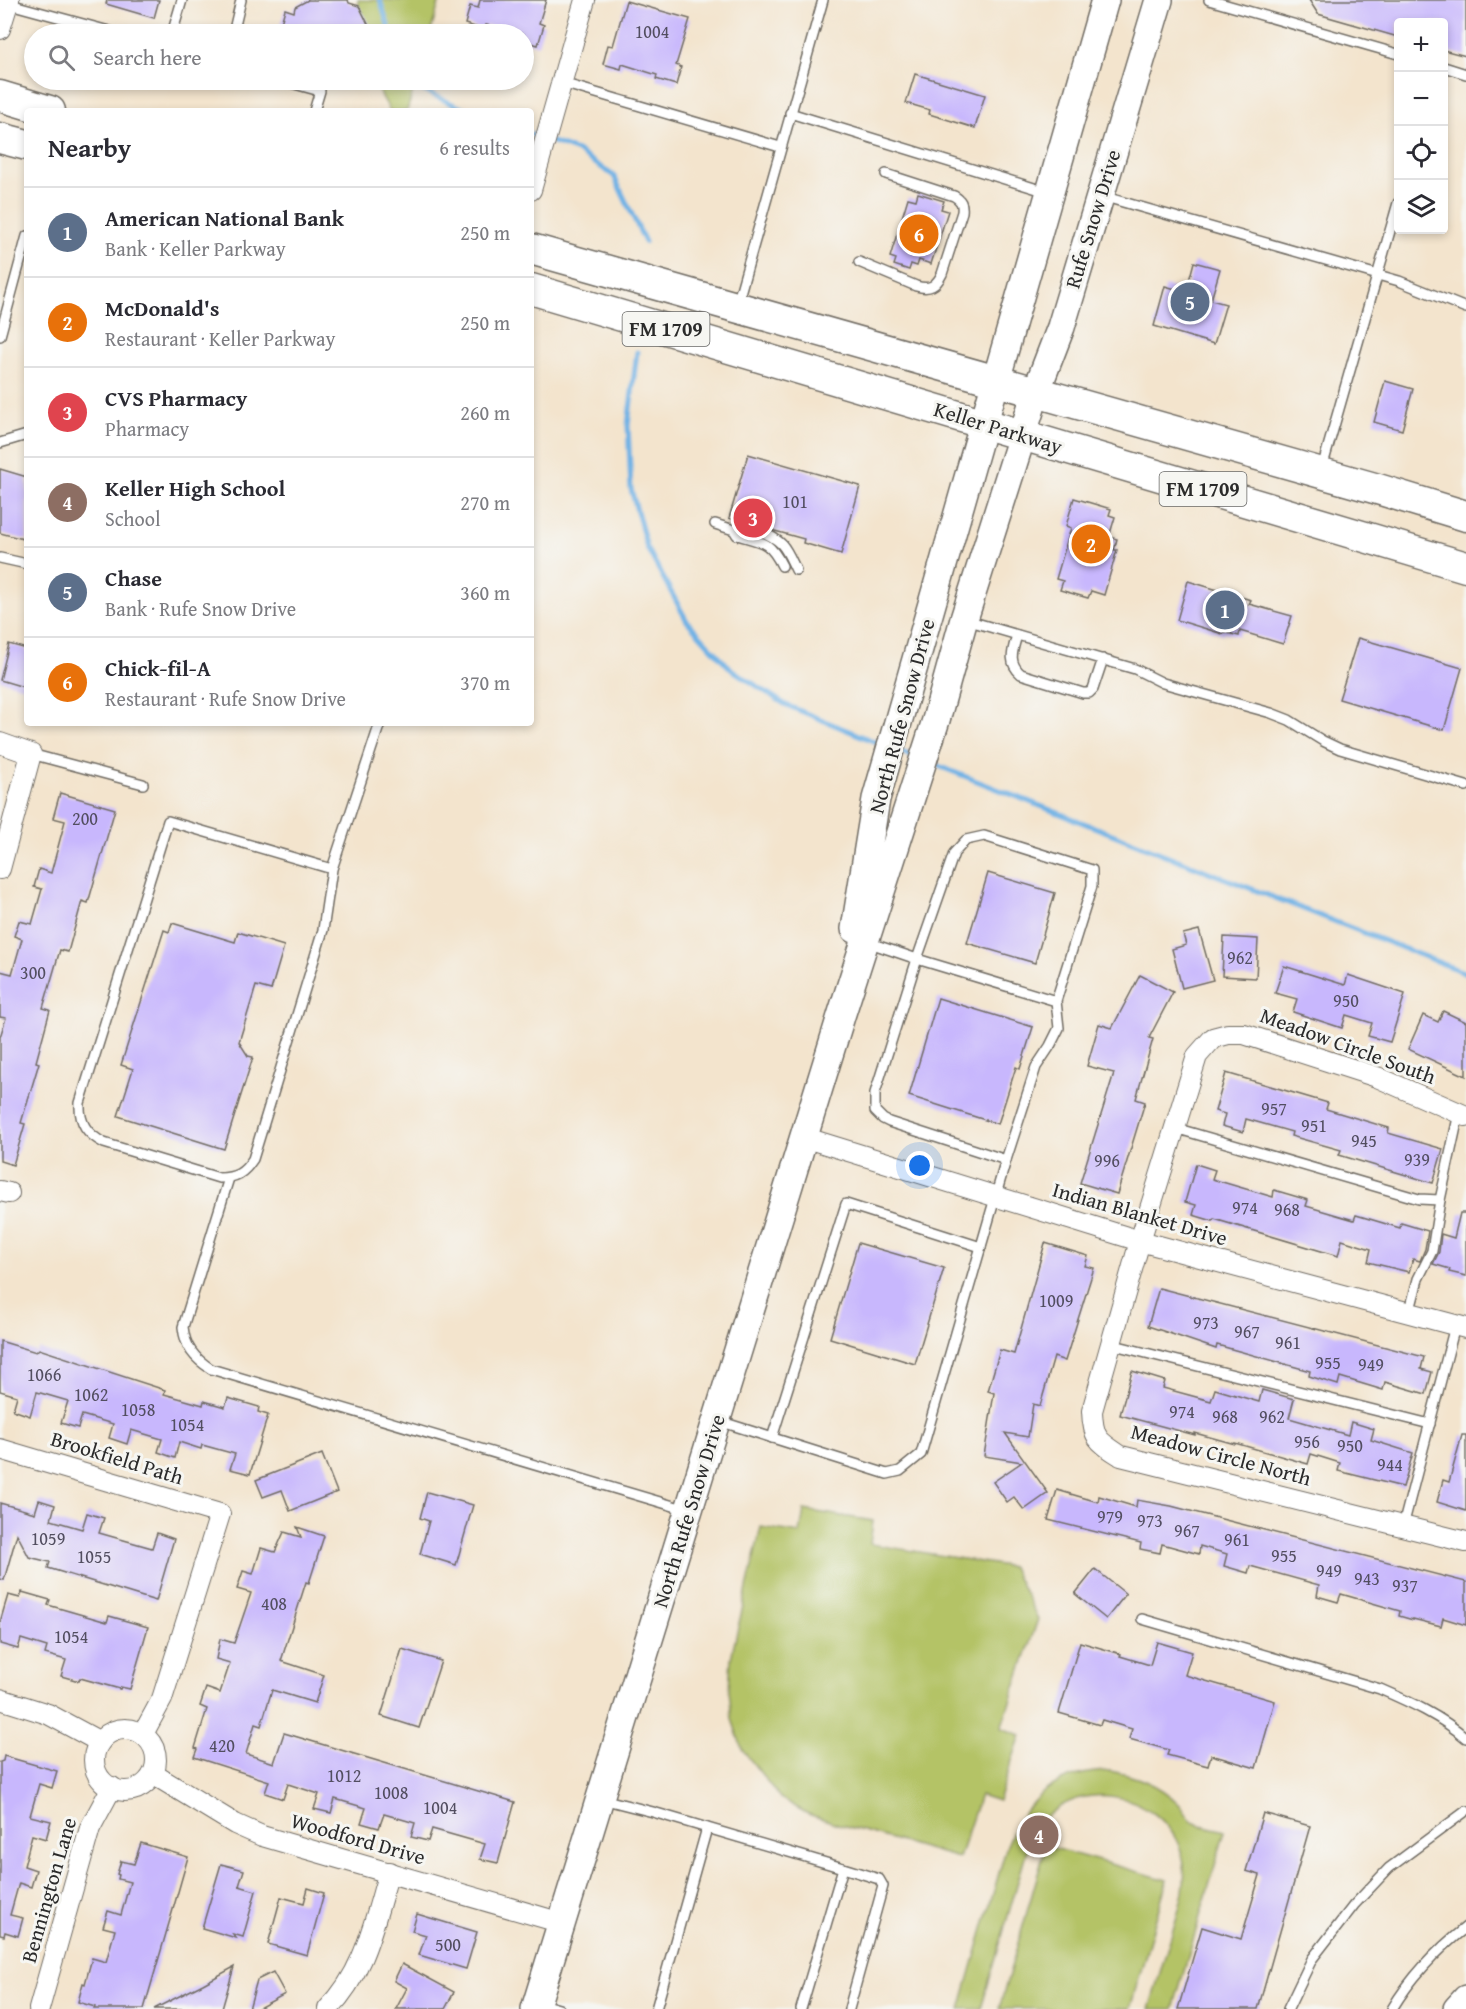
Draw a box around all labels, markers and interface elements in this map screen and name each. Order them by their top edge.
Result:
house number: 1004 [635,18,669,45]
map controls [1394,18,1448,234]
button: + [1394,18,1448,72]
search box [24,24,534,90]
icon: search [45,41,78,74]
text: Search here [93,41,202,73]
button: − [1394,72,1448,126]
button: locate [1394,126,1448,180]
text: Nearby [48,128,131,167]
text: 6 results [439,133,510,162]
street label: Rufe Snow Drive [1057,145,1128,292]
button: layers [1394,180,1448,234]
text: American National Bank [105,202,344,234]
pin: 6 [900,212,938,256]
text: 1 [62,218,73,247]
text: 250 m [460,218,510,247]
text: Bank · Keller Parkway [105,234,286,263]
pin: 5 [1170,280,1210,324]
text: McDonald's [105,292,219,324]
text: 2 [62,308,73,337]
text: 250 m [460,308,510,337]
road number: FM 1709 [622,312,710,346]
text: Restaurant · Keller Parkway [105,324,336,353]
text: CVS Pharmacy [105,382,247,414]
street label: Keller Parkway [930,393,1067,462]
text: 3 [62,398,73,427]
text: 260 m [460,398,510,427]
text: Pharmacy [105,414,189,443]
text: Keller High School [105,472,285,504]
road number: FM 1709 [1160,472,1246,506]
text: 4 [62,488,73,517]
text: 270 m [460,488,510,517]
house number: 101 [782,488,808,515]
pin: 3 [734,496,772,540]
text: School [105,504,161,533]
pin: 2 [1072,522,1110,566]
text: Chase [105,562,162,594]
text: 5 [62,578,73,607]
text: 360 m [460,578,510,607]
pin: 1 [1206,588,1244,632]
text: Bank · Rufe Snow Drive [105,594,296,623]
street label: North Rufe Snow Drive [861,615,942,817]
text: Chick-fil-A [105,652,211,684]
text: 6 [62,668,73,697]
text: 370 m [460,668,510,697]
text: Restaurant · Rufe Snow Drive [105,684,346,713]
house number: 200 [72,805,98,832]
house number: 962 [1227,944,1253,971]
house number: 300 [20,959,46,986]
house number: 950 [1333,987,1359,1014]
street label: Meadow Circle South [1256,999,1440,1092]
house number: 957 [1261,1095,1287,1122]
house number: 951 [1301,1112,1327,1139]
house number: 945 [1351,1127,1377,1154]
house number: 939 [1404,1146,1430,1173]
house number: 996 [1094,1147,1120,1174]
your location [905,1151,934,1180]
street label: Indian Blanket Drive [1049,1174,1231,1253]
house number: 974 [1232,1194,1258,1221]
house number: 968 [1274,1196,1300,1223]
house number: 1009 [1039,1287,1073,1314]
house number: 973 [1193,1309,1219,1336]
house number: 967 [1234,1318,1260,1345]
house number: 961 [1275,1329,1301,1356]
house number: 955 [1315,1349,1341,1376]
house number: 949 [1358,1351,1384,1378]
house number: 1066 [27,1361,61,1388]
house number: 1062 [74,1381,108,1408]
house number: 1058 [121,1396,155,1423]
house number: 974 [1169,1398,1195,1425]
house number: 968 [1212,1403,1238,1430]
house number: 962 [1259,1403,1285,1430]
street label: North Rufe Snow Drive [644,1410,733,1611]
house number: 1054 [170,1411,204,1438]
street label: Meadow Circle North [1128,1416,1315,1494]
street label: Brookfield Path [47,1423,187,1492]
house number: 956 [1294,1428,1320,1455]
house number: 950 [1337,1432,1363,1459]
house number: 944 [1377,1451,1403,1478]
house number: 979 [1097,1503,1123,1530]
house number: 973 [1137,1507,1163,1534]
house number: 967 [1174,1517,1200,1544]
house number: 1059 [31,1525,65,1552]
house number: 961 [1224,1526,1250,1553]
house number: 955 [1271,1542,1297,1569]
house number: 1055 [77,1543,111,1570]
house number: 949 [1316,1557,1342,1584]
house number: 943 [1354,1565,1380,1592]
house number: 937 [1392,1572,1418,1599]
house number: 408 [261,1590,287,1617]
house number: 1054 [54,1623,88,1650]
house number: 420 [209,1732,235,1759]
house number: 1012 [327,1762,361,1789]
house number: 1008 [374,1779,408,1806]
house number: 1004 [423,1794,457,1821]
street label: Woodford Drive [287,1805,429,1873]
pin: 4 [1020,1812,1058,1858]
street label: Bennington Lane [13,1813,84,1966]
house number: 500 [435,1931,461,1958]

